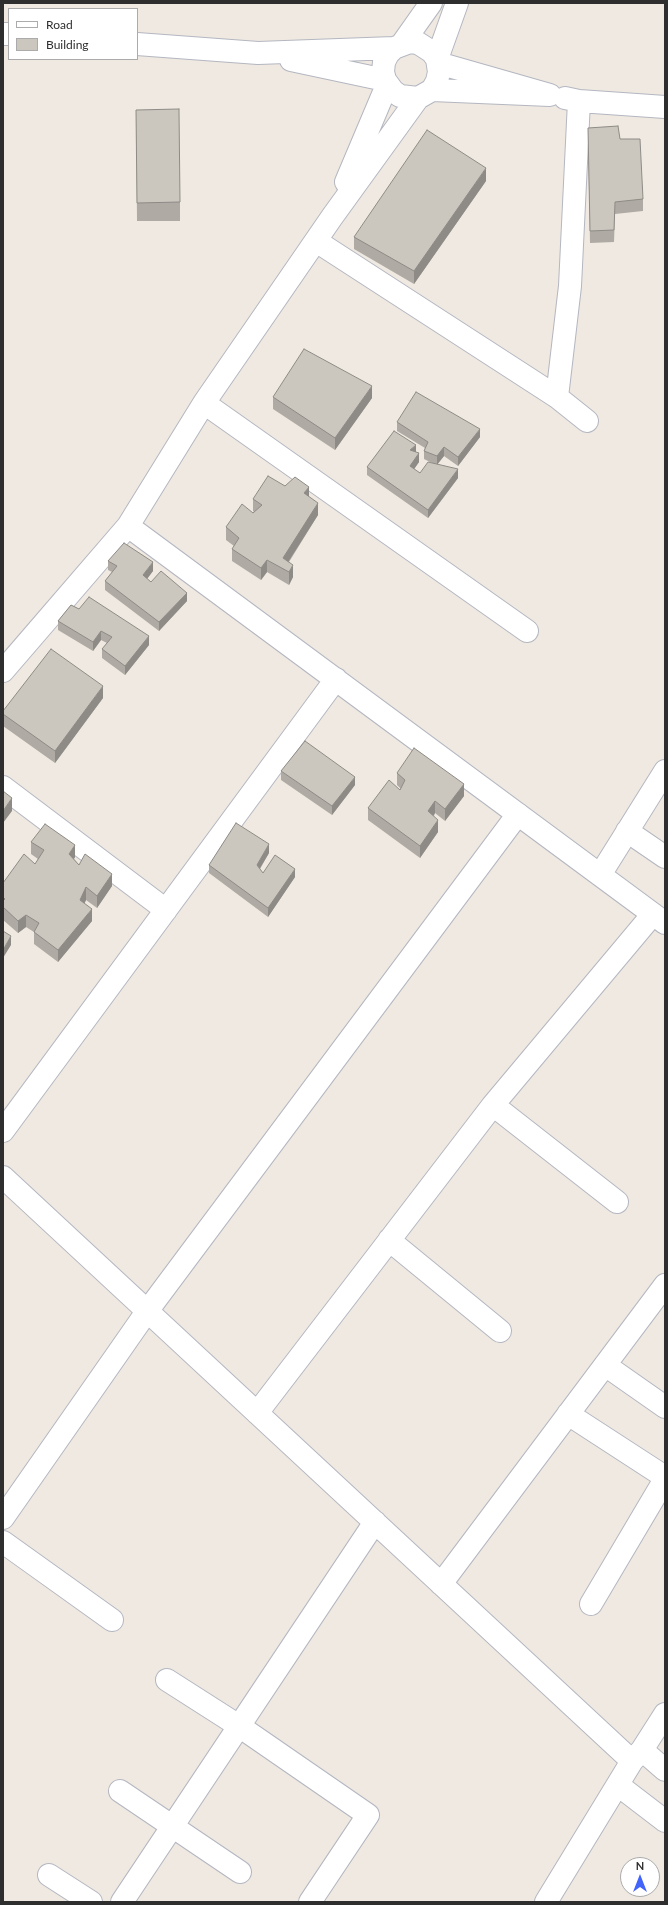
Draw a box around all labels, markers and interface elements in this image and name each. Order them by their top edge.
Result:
legend [8,8,138,60]
text: Road [46,17,73,32]
text: Building [46,37,89,52]
north arrow [620,1857,660,1897]
text: N [636,1859,644,1872]

